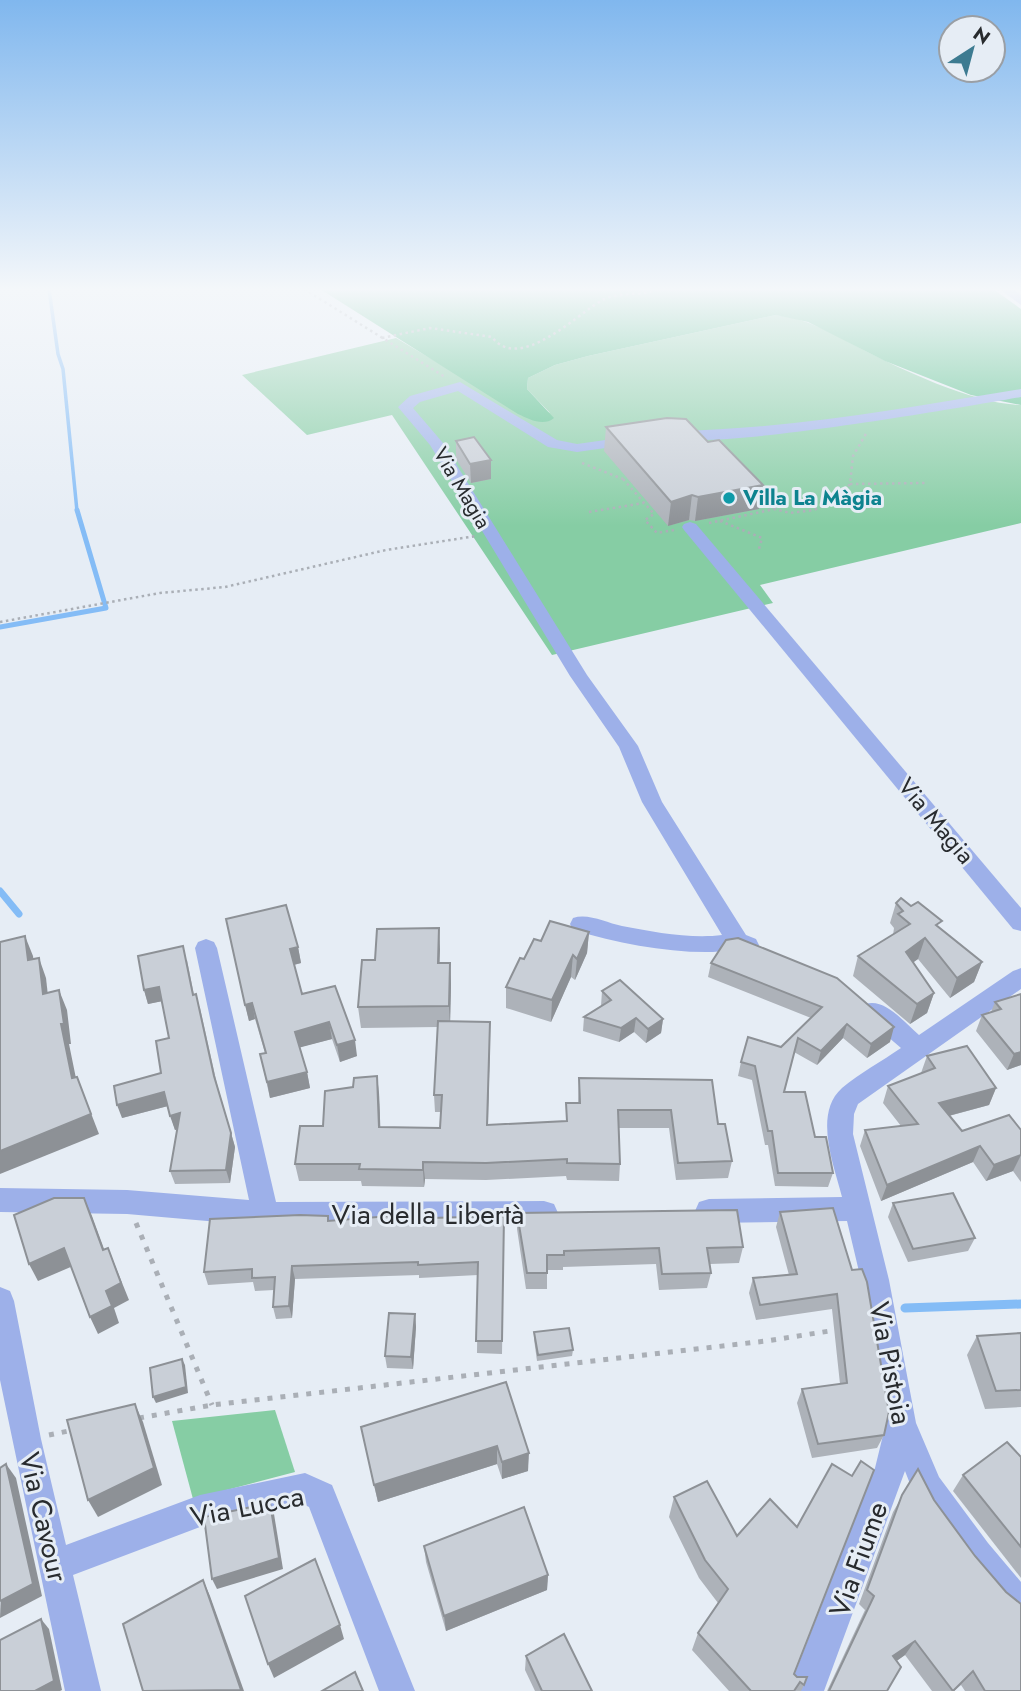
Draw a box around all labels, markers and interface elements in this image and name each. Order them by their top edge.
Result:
north arrow [937,14,1007,84]
text: N [968,20,996,51]
street label: Via Magia [426,442,498,534]
place label: Villa La Màgia [742,483,882,513]
marker: Villa La Màgia [721,490,737,506]
street label: Via Magia [890,770,983,871]
street label: Via della Libertà [332,1194,524,1235]
street label: Via Pistoia [859,1298,922,1428]
street label: Via Cavour [9,1448,78,1586]
street label: Via Lucca [187,1475,307,1538]
street label: Via Fiume [819,1496,898,1623]

